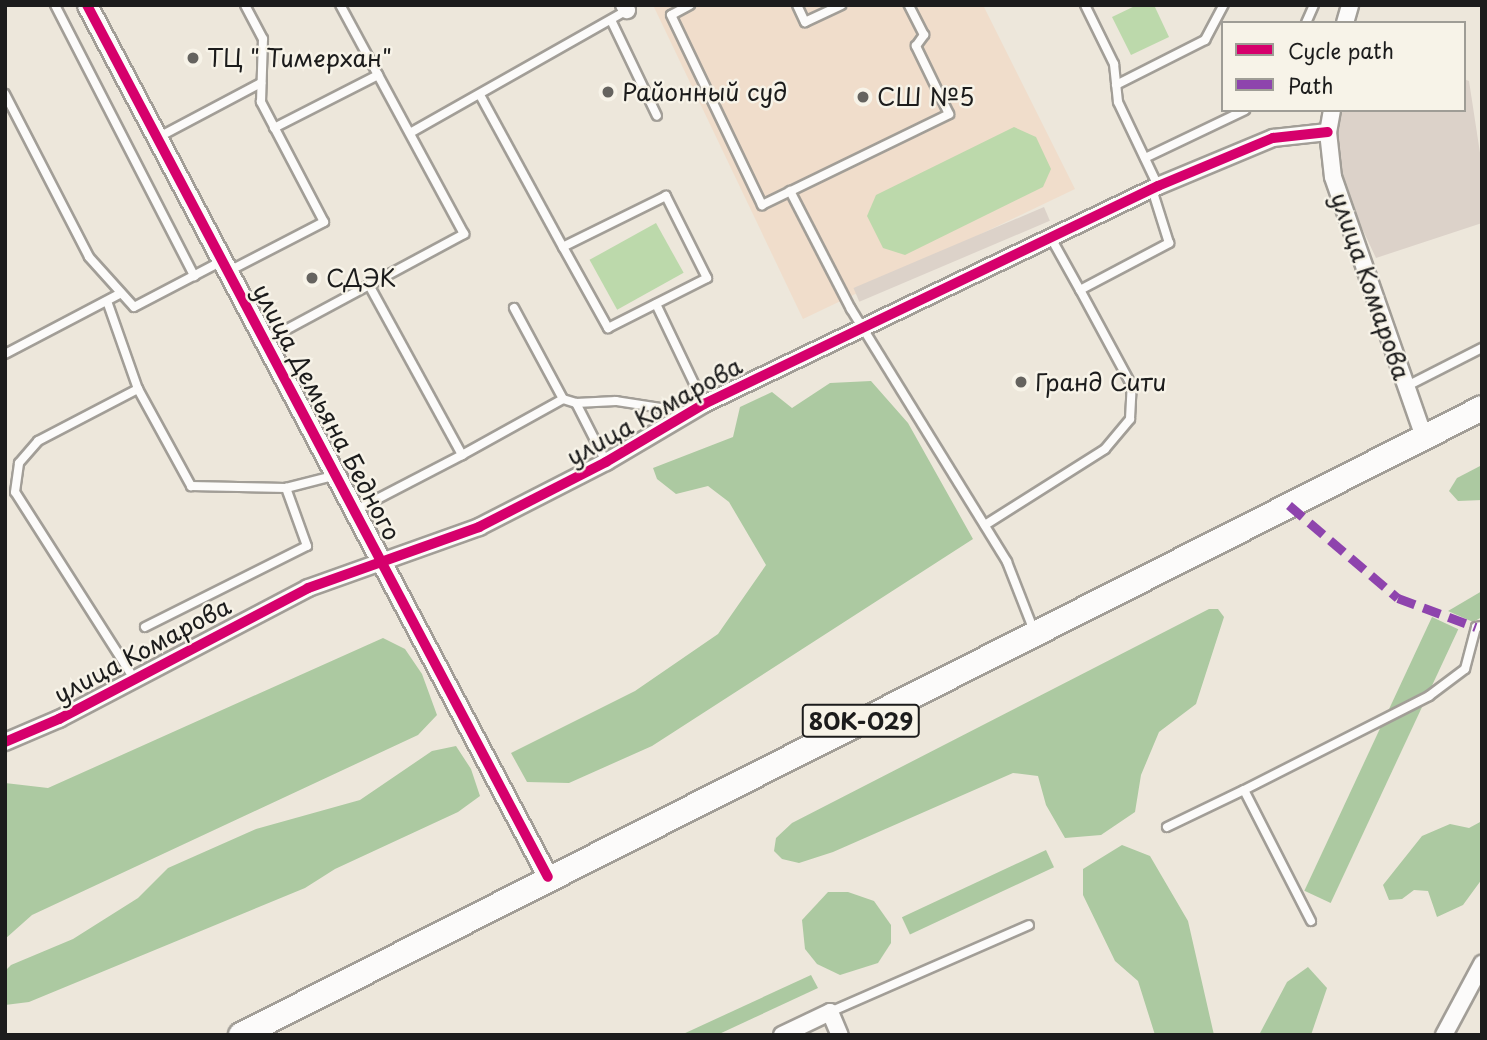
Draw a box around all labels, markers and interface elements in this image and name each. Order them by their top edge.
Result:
legend [1221,21,1466,112]
text: Cycle path [1288,34,1394,66]
place label: ТЦ " Тимерхан" [207,44,394,72]
marker: ТЦ " Тимерхан" [185,50,201,66]
text: Path [1288,69,1333,101]
place label: Районный суд [622,78,788,106]
place label: СШ №5 [877,83,974,111]
marker: Районный суд [600,84,616,100]
marker: СШ №5 [855,89,871,105]
street label: улица Комарова [1325,188,1417,384]
place label: СДЭК [326,264,396,292]
marker: СДЭК [304,270,320,286]
street label: улица Демьяна Бедного [247,278,407,546]
street label: улица Комарова [561,350,747,472]
place label: Гранд Сити [1035,368,1168,396]
marker: Гранд Сити [1013,374,1029,390]
street label: улица Комарова [48,591,236,709]
road number: 80К-029 [802,702,920,740]

